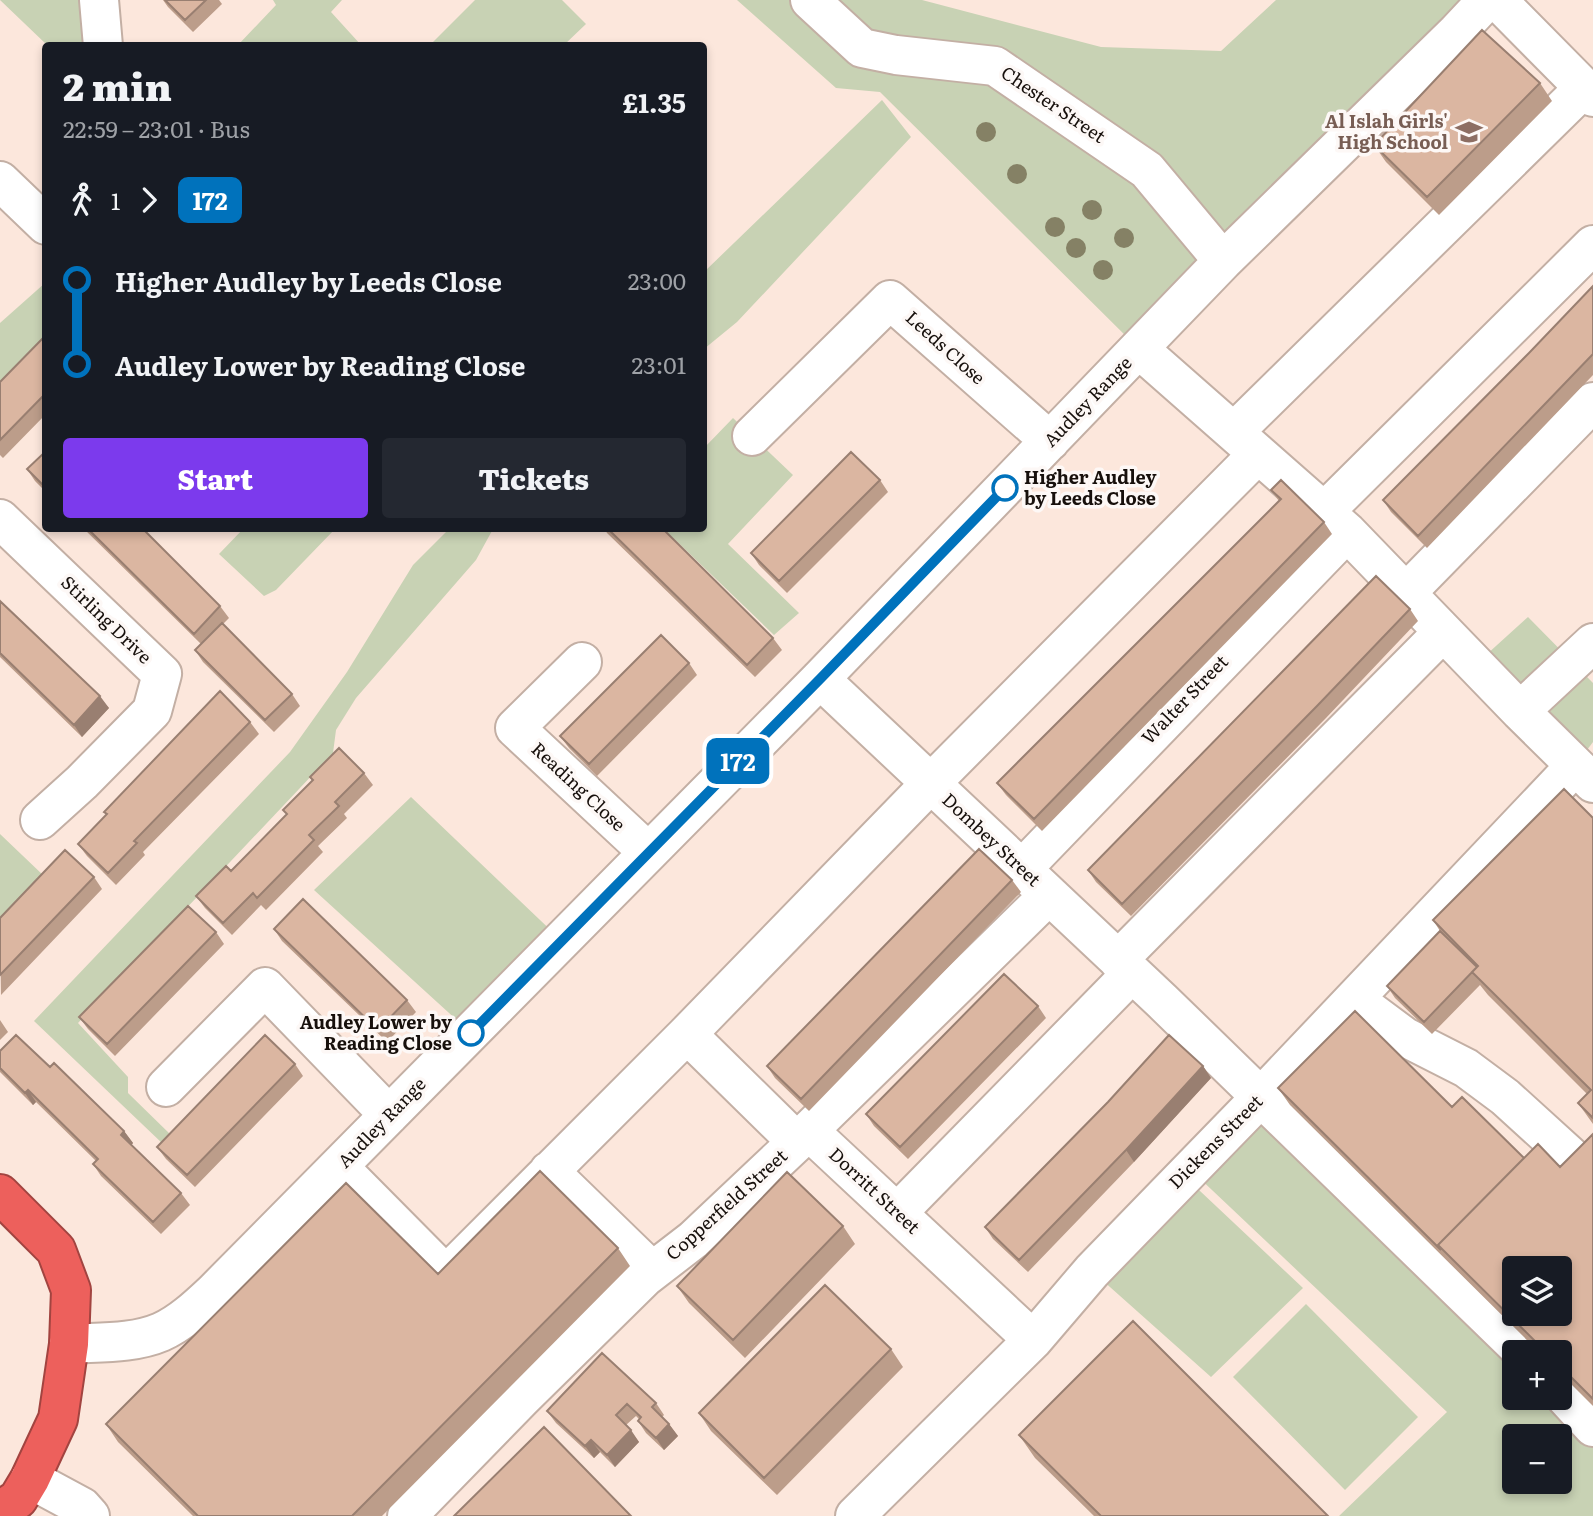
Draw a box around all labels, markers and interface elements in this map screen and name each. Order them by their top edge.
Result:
text: 2 min [63,56,172,113]
street label: Chester Street [996,59,1112,149]
text: £1.35 [622,82,686,121]
place label: Al Islah Girls' High School [1325,107,1448,155]
text: 22:59 – 23:01 · Bus [63,111,250,145]
school or university icon: Al Islah Girls' High School [1454,117,1484,147]
icon: walk [63,181,101,219]
icon: forward [130,181,168,219]
text: 172 [192,182,228,217]
text: 1 [111,183,120,217]
text: Higher Audley by Leeds Close [115,261,502,300]
text: 23:00 [628,263,686,297]
street label: Leeds Close [900,304,992,390]
text: Audley Lower by Reading Close [115,345,525,384]
text: 23:01 [632,347,686,381]
street label: Audley Range [1037,349,1137,452]
button: Start [63,438,368,518]
button: Tickets [382,438,686,518]
place label: Higher Audley by Leeds Close [1024,463,1156,511]
marker: Higher Audley by Leeds Close [992,475,1018,501]
street label: Stirling Drive [56,569,158,669]
street label: Walter Street [1134,648,1234,750]
street label: Reading Close [526,735,632,837]
line badge: 172 [698,738,778,784]
text: 172 [720,743,756,778]
street label: Dombey Street [937,786,1048,892]
place label: Audley Lower by Reading Close [300,1008,452,1056]
marker: Audley Lower by Reading Close [458,1020,484,1046]
street label: Audley Range [331,1070,431,1173]
street label: Dickens Street [1162,1087,1269,1194]
street label: Dorritt Street [823,1140,927,1240]
street label: Copperfield Street [659,1141,793,1266]
map controls [1502,1256,1572,1494]
button: layers [1502,1256,1572,1326]
button: + [1502,1340,1572,1410]
button: − [1502,1424,1572,1494]

